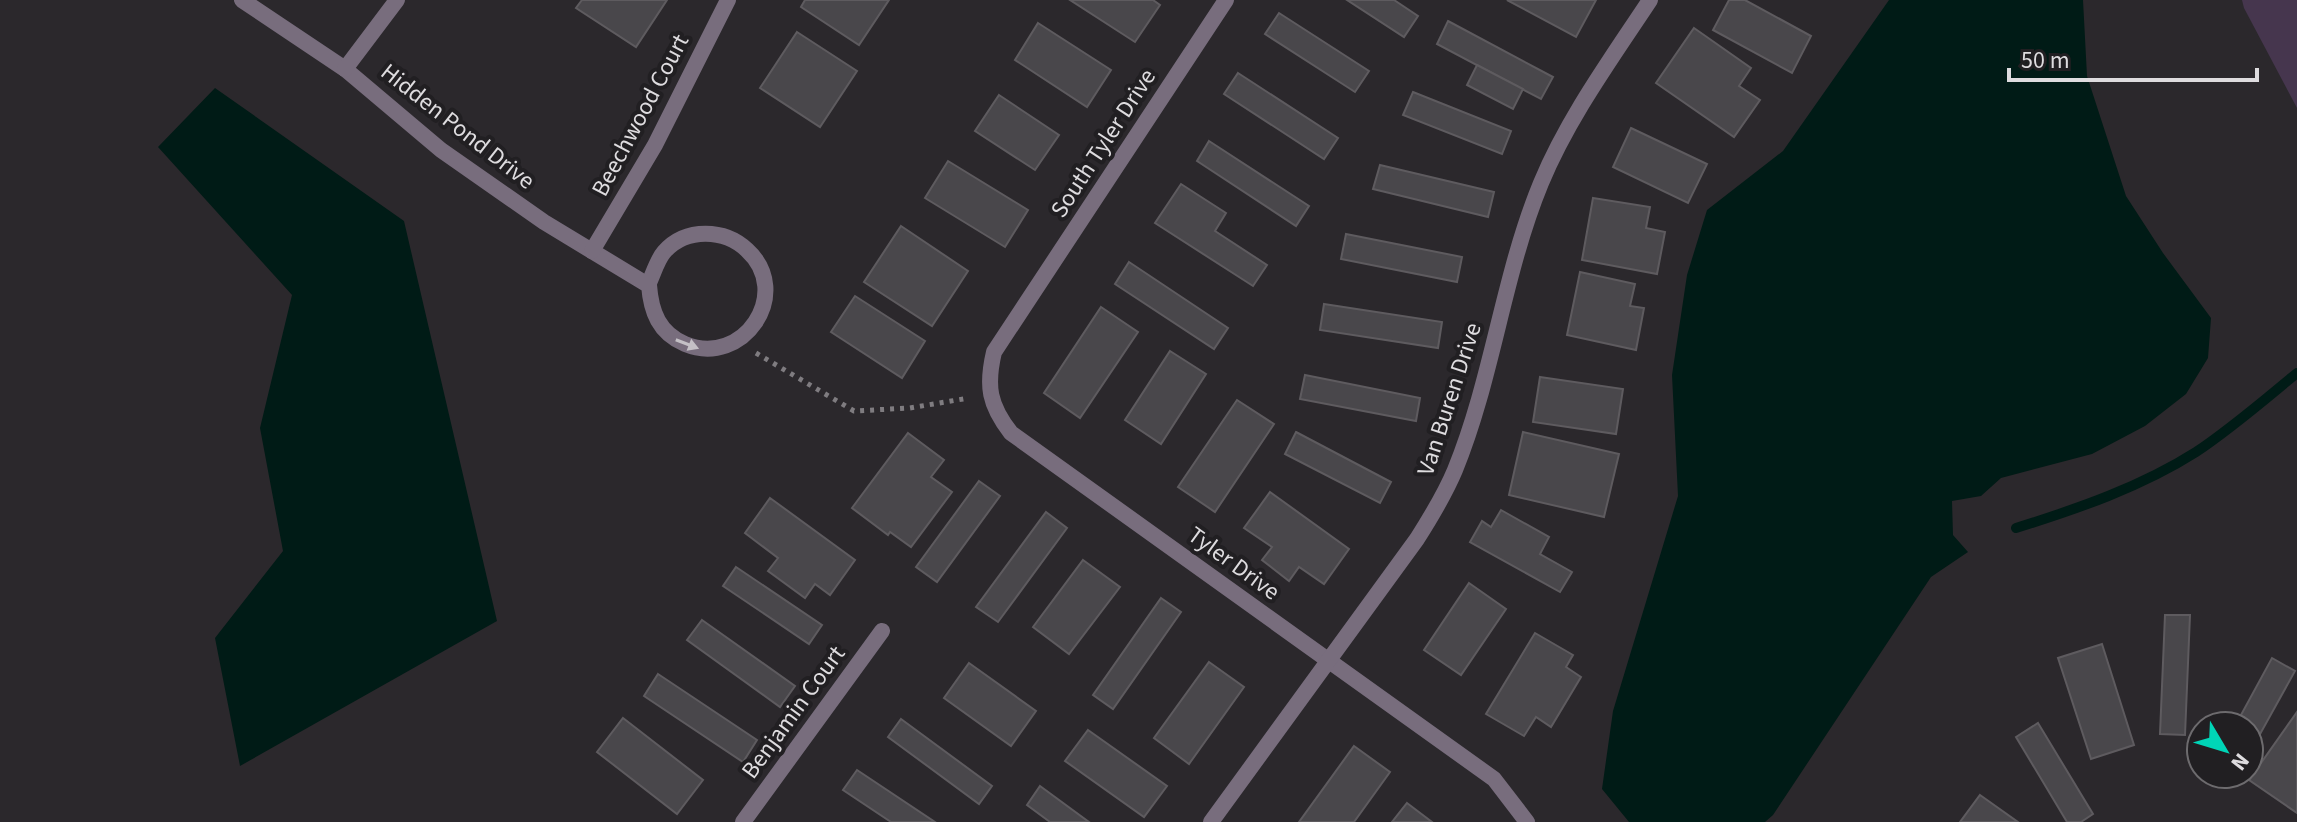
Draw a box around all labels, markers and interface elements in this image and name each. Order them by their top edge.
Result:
street label: Beechwood Court [583,28,698,203]
scale bar [2009,32,2257,82]
text: 50 m [2021,43,2070,78]
street label: Hidden Pond Drive [373,55,542,198]
street label: South Tyler Drive [1042,62,1165,225]
street label: Van Buren Drive [1408,318,1491,480]
one-way arrow [675,338,699,351]
street label: Tyler Drive [1180,518,1287,609]
street label: Benjamin Court [733,638,854,786]
north arrow [2185,710,2265,790]
text: N [2223,746,2257,777]

